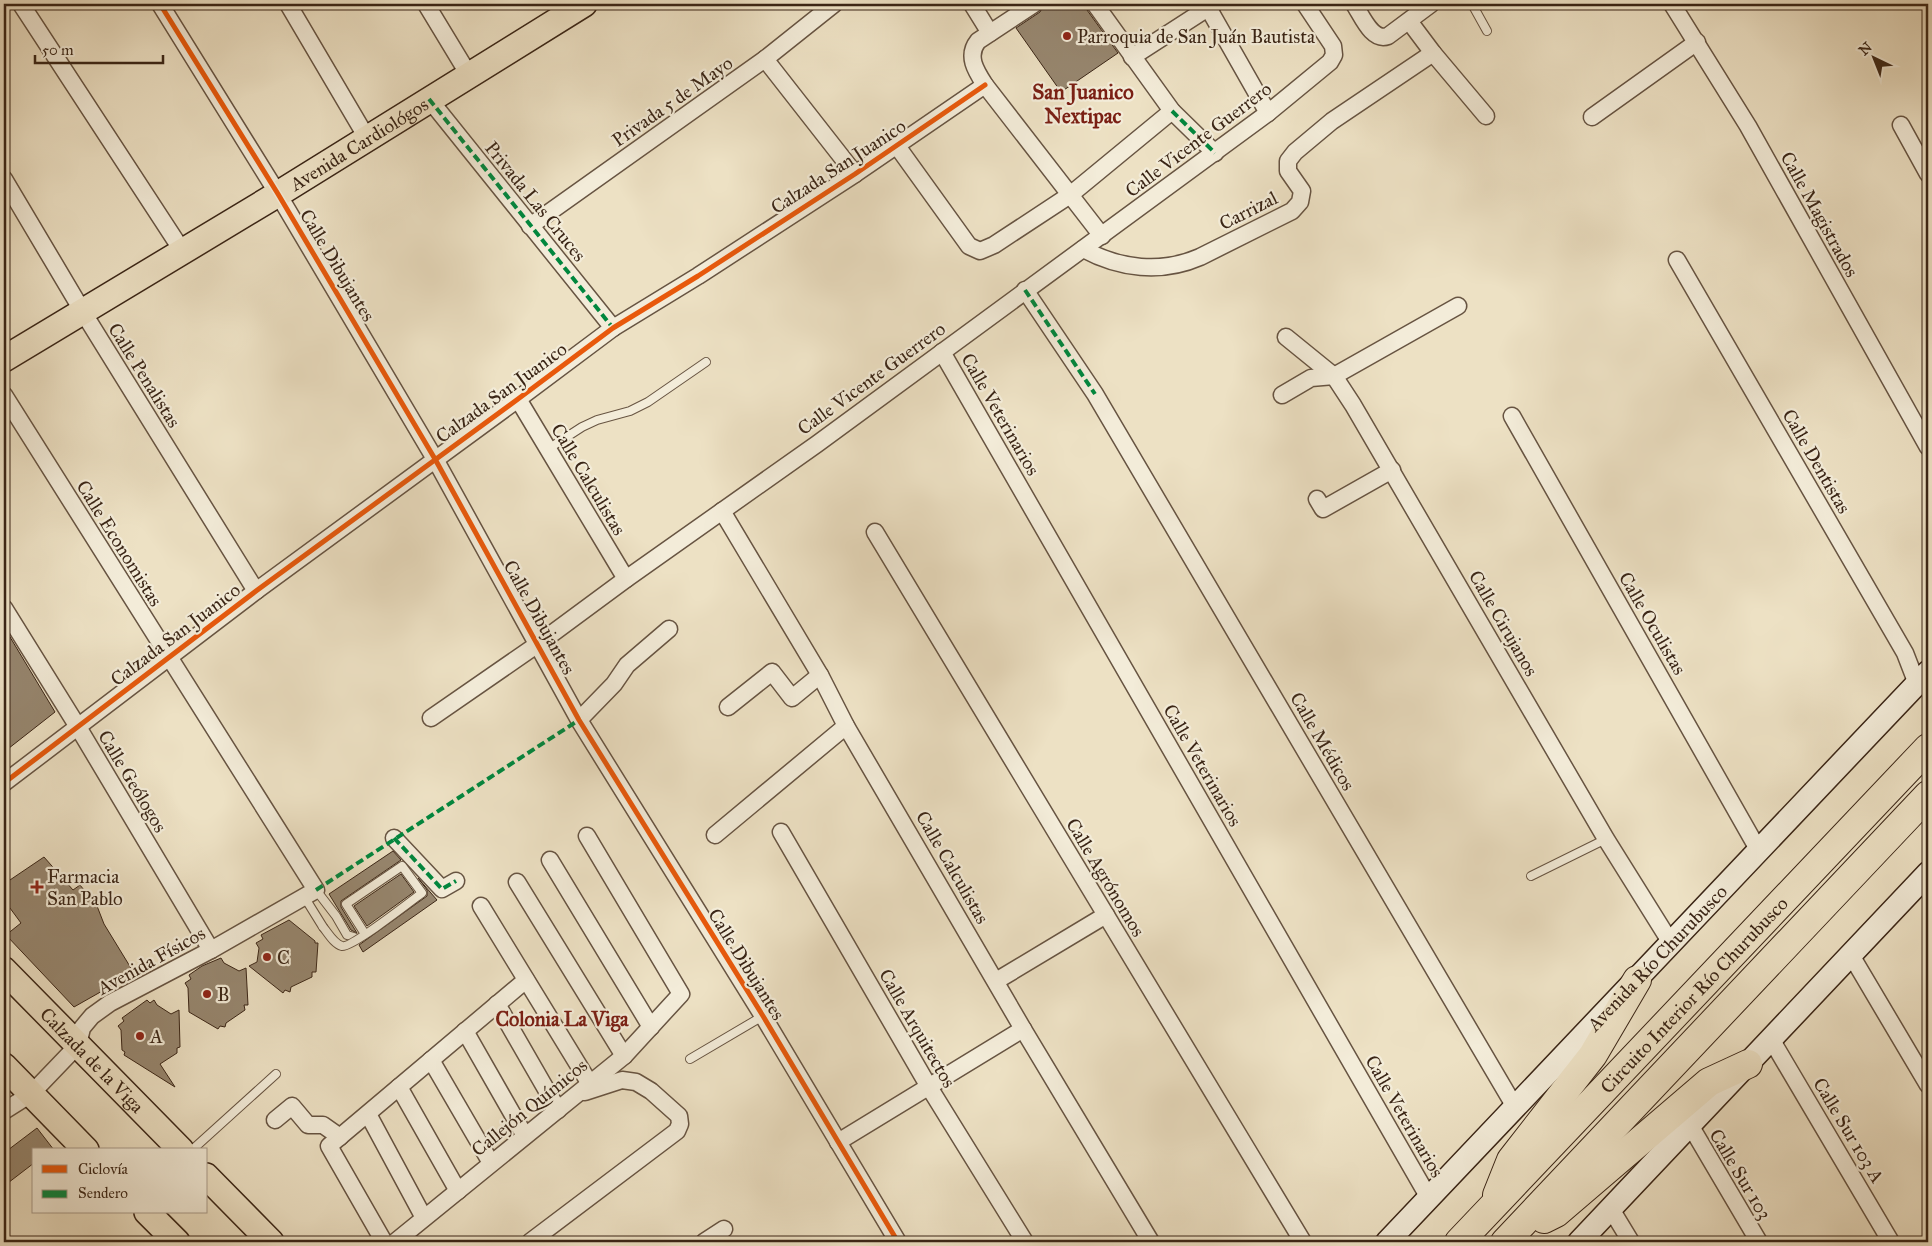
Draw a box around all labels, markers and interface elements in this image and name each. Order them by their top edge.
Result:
place label: Parroquia de San Juán Bautista [1077,25,1316,49]
marker: Parroquia de San Juán Bautista [1061,30,1073,42]
scale bar [35,32,162,64]
north arrow [1850,32,1900,82]
text: N [1855,39,1876,59]
text: 50 m [42,41,74,59]
street label: Privada 5 de Mayo [608,51,737,152]
street label: Calle Vicente Guerrero [1121,77,1276,202]
district label: San Juanico Nextipac [1032,79,1134,129]
street label: Avenida Cardiológos [285,93,433,196]
street label: Calzada San Juanico [766,114,911,220]
street label: Privada Las Cruces [480,137,591,266]
street label: Calle Magistrados [1775,147,1864,282]
street label: Carrizal [1215,186,1282,235]
street label: Calle Dibujantes [295,205,380,326]
street label: Calle Vicente Guerrero [793,317,950,440]
street label: Calle Penalistas [103,319,186,432]
street label: Calzada San Juanico [431,337,572,449]
street label: Calle Veterinarios [956,349,1045,479]
street label: Calle Dentistas [1777,405,1856,518]
street label: Calle Calculistas [546,419,631,539]
street label: Calle Economistas [72,476,168,611]
street label: Calle Dibujantes [499,556,580,678]
street label: Calle Cirujanos [1464,566,1543,680]
street label: Calle Oculistas [1614,568,1691,679]
street label: Calzada San Juanico [106,578,246,691]
street label: Calle Médicos [1285,688,1360,795]
street label: Calle Veterinarios [1158,700,1247,830]
street label: Calle Geólogos [92,726,172,837]
street label: Calle Calculistas [911,807,994,928]
street label: Calle Agrónomos [1060,814,1150,941]
place label: Farmacia San Pablo [47,865,123,910]
street label: Avenida Río Churubusco [1582,880,1732,1037]
marker: Farmacia San Pablo [31,881,43,893]
street label: Circuito Interior Río Churubusco [1595,892,1793,1098]
street label: Calle Dibujantes [703,904,790,1024]
street label: Avenida Físicos [92,921,209,1000]
place label: C [277,946,290,969]
marker: C [261,951,273,963]
street label: Calle Arquitectos [873,965,961,1092]
place label: B [217,983,230,1006]
marker: B [201,988,213,1000]
street label: Calzada de la Viga [35,1003,150,1118]
district label: Colonia La Viga [495,1007,629,1032]
place label: A [149,1025,163,1048]
marker: A [134,1030,146,1042]
street label: Calle Veterinarios [1360,1051,1449,1181]
street label: Callejón Químicos [467,1054,592,1161]
street label: Calle Sur 103 A [1808,1074,1889,1187]
street label: Calle Sur 103 [1705,1125,1777,1224]
legend [32,1148,208,1214]
text: Ciclovía [78,1160,129,1178]
text: Sendero [78,1184,128,1202]

